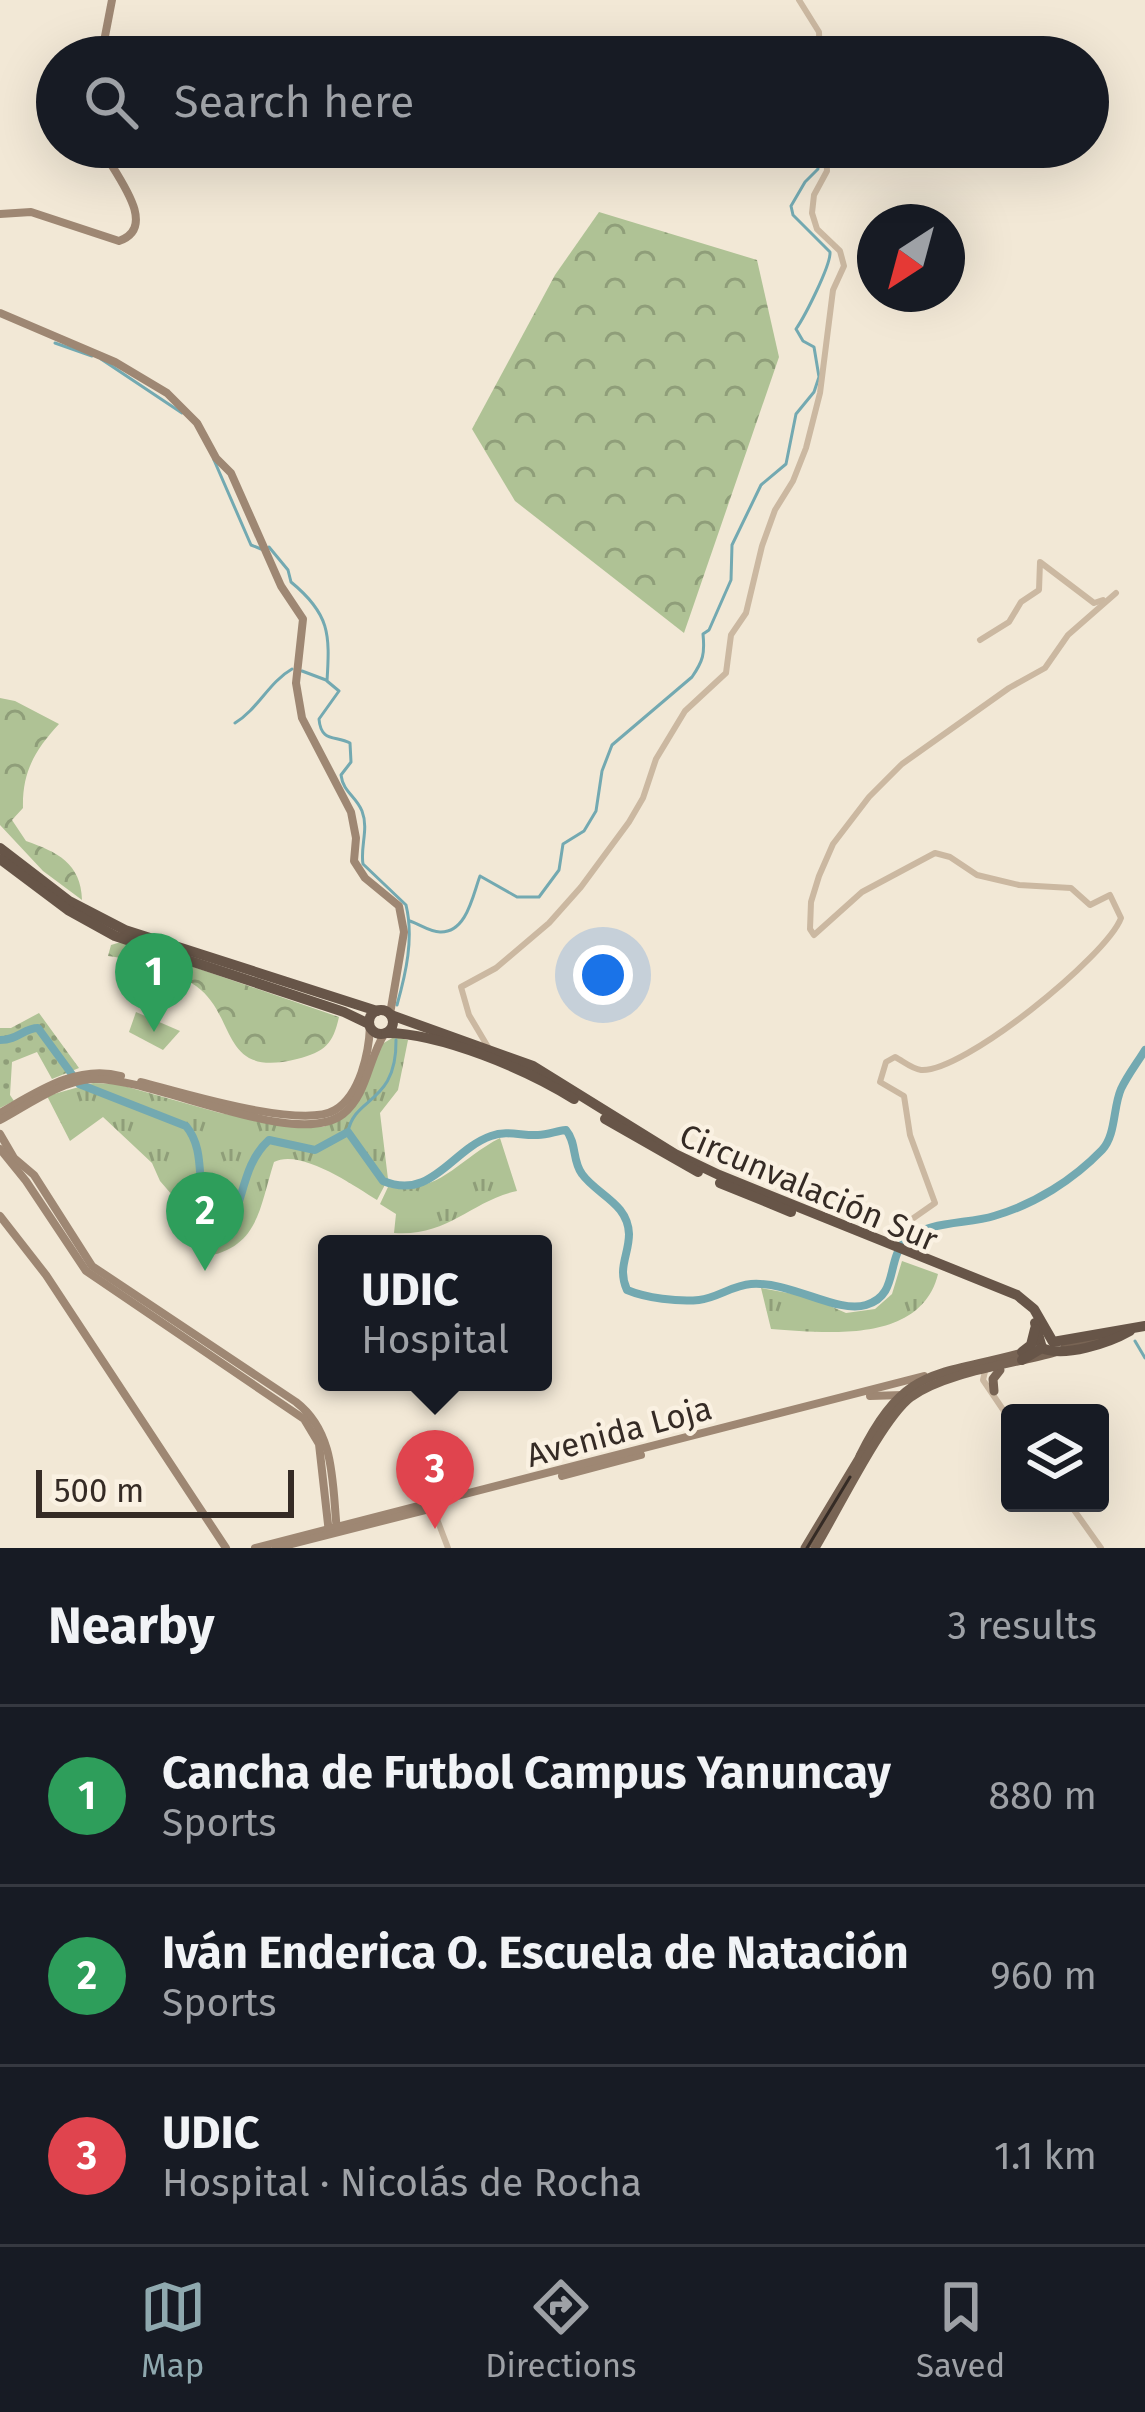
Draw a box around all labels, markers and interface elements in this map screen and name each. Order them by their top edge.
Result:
search box [36,36,1109,168]
icon: search [78,69,144,135]
text: Search here [174,75,414,129]
north arrow [857,204,965,312]
pin: 1 [115,933,193,1032]
your location [573,945,633,1005]
street label: Circunvalación Sur [674,1116,944,1260]
pin: 2 [166,1172,244,1271]
popup [318,1235,552,1391]
text: UDIC [361,1263,459,1317]
text: Hospital [361,1317,509,1363]
street label: Avenida Loja [522,1388,716,1476]
map controls [1001,1404,1109,1512]
button: layers [1001,1404,1109,1512]
pin: 3 [396,1430,474,1529]
scale bar [36,1464,294,1517]
text: 500 m [54,1471,144,1511]
text: Nearby [48,1595,214,1657]
text: 3 results [947,1603,1097,1649]
text: Cancha de Futbol Campus Yanuncay [162,1746,891,1800]
text: 1 [78,1773,96,1819]
text: 880 m [989,1773,1097,1819]
text: Sports [162,1800,277,1846]
text: Iván Enderica O. Escuela de Natación [162,1926,909,1980]
text: 2 [77,1953,97,1999]
text: 960 m [990,1953,1097,1999]
text: Sports [162,1980,277,2026]
text: UDIC [162,2106,260,2160]
text: 3 [77,2133,97,2179]
text: 1.1 km [994,2133,1097,2179]
text: Hospital · Nicolás de Rocha [162,2160,642,2206]
tab: Map [140,2274,206,2386]
tab: Directions [485,2274,637,2386]
tab: Saved [916,2274,1005,2386]

